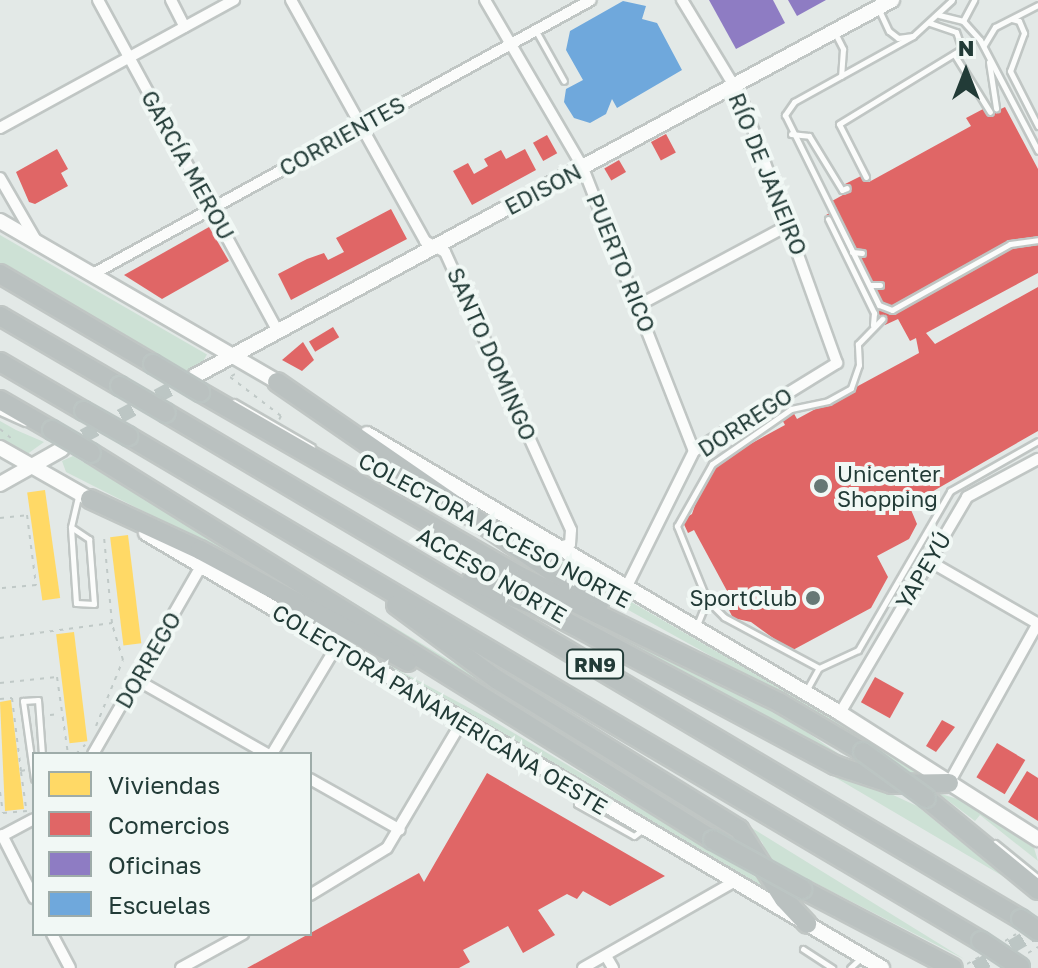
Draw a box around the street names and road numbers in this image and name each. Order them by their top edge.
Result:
street label: GARCÍA MEROU [136,86,240,244]
street label: RÍO DE JANEIRO [723,89,813,259]
street label: CORRIENTES [275,91,409,181]
street label: EDISON [500,158,586,220]
street label: PUERTO RICO [581,190,661,336]
street label: SANTO DOMINGO [442,264,542,444]
street label: DORREGO [693,382,797,462]
street label: COLECTORA ACCESO NORTE [354,447,636,613]
street label: ACCESO NORTE [413,521,571,629]
street label: YAPEYÚ [890,527,956,613]
street label: COLECTORA PANAMERICANA OESTE [268,598,612,820]
street label: DORREGO [110,607,186,713]
road number: RN9 [565,648,625,680]

